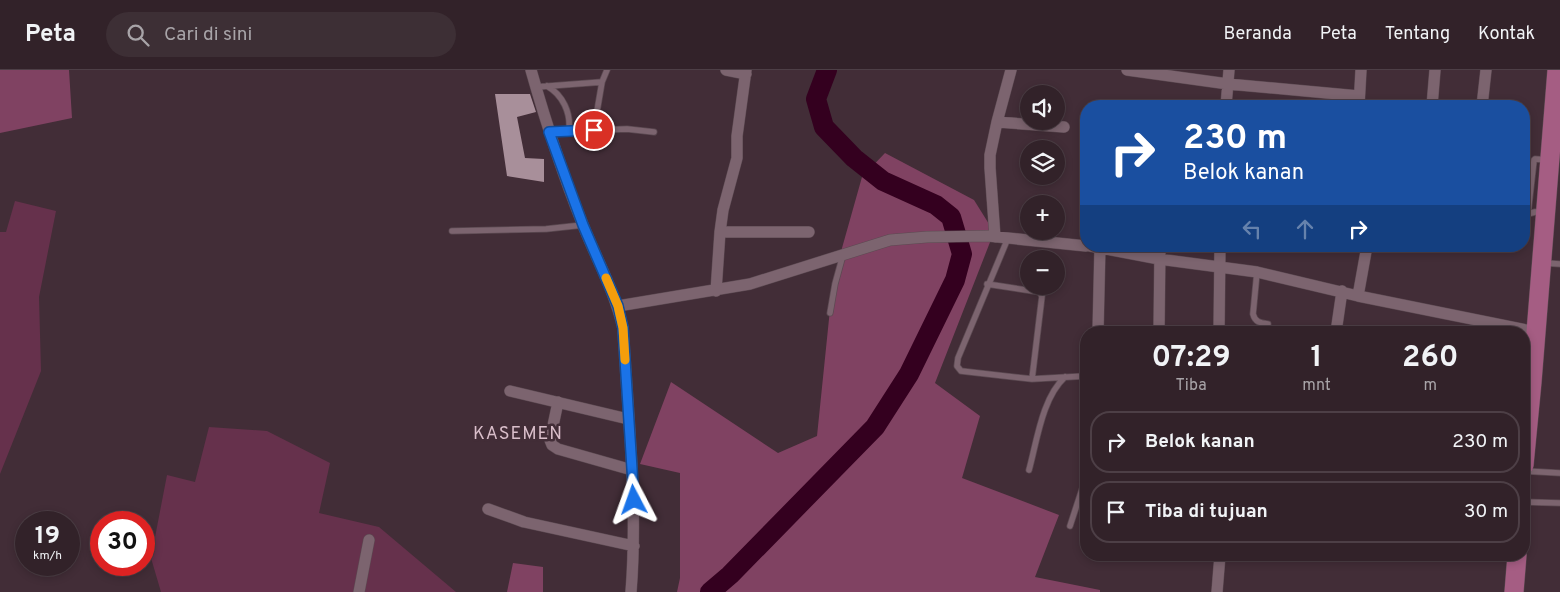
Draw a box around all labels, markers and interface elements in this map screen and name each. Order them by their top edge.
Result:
search box [106,12,456,57]
text: Peta [25,20,76,50]
icon: search [124,21,152,49]
text: Cari di sini [164,23,252,47]
text: Beranda [1223,23,1292,46]
text: Peta [1320,23,1357,46]
text: Tentang [1385,23,1450,46]
text: Kontak [1478,23,1535,46]
map controls [1020,85,1065,295]
button: sound [1020,85,1065,130]
pin [573,109,615,151]
icon: arrive [580,116,608,144]
text: 230 m [1183,117,1287,161]
icon: right [1100,120,1165,185]
button: layers [1020,140,1065,185]
text: Belok kanan [1183,160,1304,187]
button: + [1020,195,1065,240]
icon: left [1238,215,1266,243]
icon: ahead [1291,215,1319,243]
icon: right [1344,215,1372,243]
button: − [1020,250,1065,295]
text: 07:29 [1151,340,1231,377]
text: 1 [1310,340,1322,377]
text: 260 [1402,340,1459,377]
text: Tiba [1176,376,1207,396]
text: mnt [1302,376,1331,396]
text: m [1424,376,1437,396]
district label: KASEMEN [473,423,563,446]
icon: right [1102,428,1130,456]
text: Belok kanan [1145,430,1255,454]
text: 230 m [1452,430,1508,454]
position arrow [607,473,659,525]
icon: arrive [1102,498,1130,526]
text: Tiba di tujuan [1145,500,1268,524]
text: 30 m [1464,500,1508,524]
speed limit sign: 30 [90,511,155,576]
text: 19 [35,521,60,553]
text: km/h [33,548,62,564]

